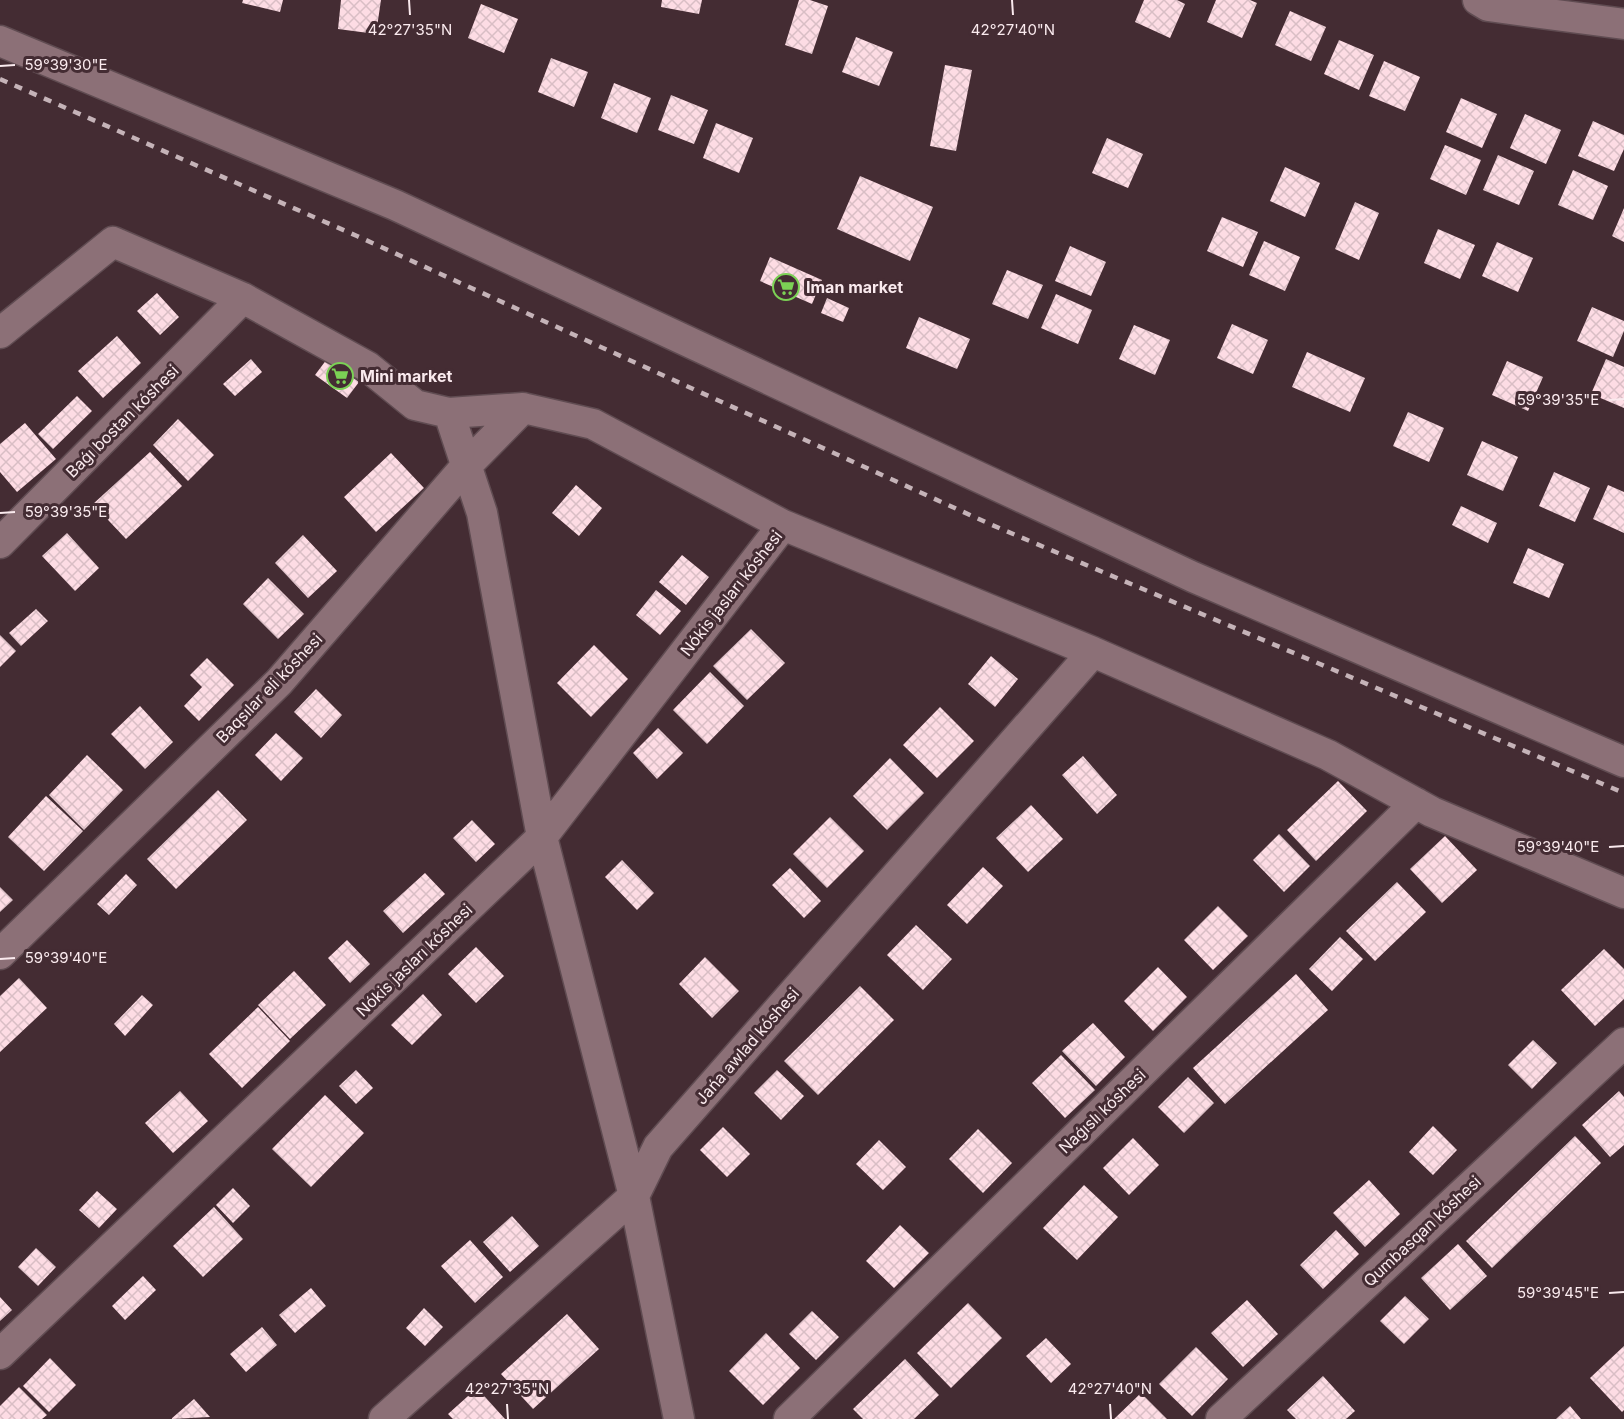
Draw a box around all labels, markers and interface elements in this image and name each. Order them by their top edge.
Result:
text: 42°27'35"N [368,20,452,39]
text: 42°27'40"N [971,20,1055,39]
text: 59°39'30"E [24,55,108,74]
supermarket icon: Iman market [771,272,801,302]
place label: Iman market [806,277,903,297]
street label: Baǵı bostan kóshesi [61,360,183,482]
supermarket icon: Mini market [325,361,355,391]
place label: Mini market [360,366,452,386]
text: 59°39'35"E [1517,390,1599,409]
text: 59°39'35"E [25,502,107,521]
street label: Nókis jasları kóshesi [676,526,786,660]
street label: Baqsılar eli kóshesi [212,629,326,747]
text: 59°39'40"E [1517,837,1599,856]
street label: Nókis jasları kóshesi [352,899,476,1021]
text: 59°39'40"E [25,948,107,967]
street label: Jańa awlad kóshesi [691,984,803,1108]
street label: Naǵıslı kóshesi [1054,1065,1150,1157]
street label: Qumbasqan kóshesi [1359,1171,1485,1291]
text: 59°39'45"E [1517,1283,1599,1302]
text: 42°27'35"N [465,1379,549,1398]
text: 42°27'40"N [1068,1379,1152,1398]

